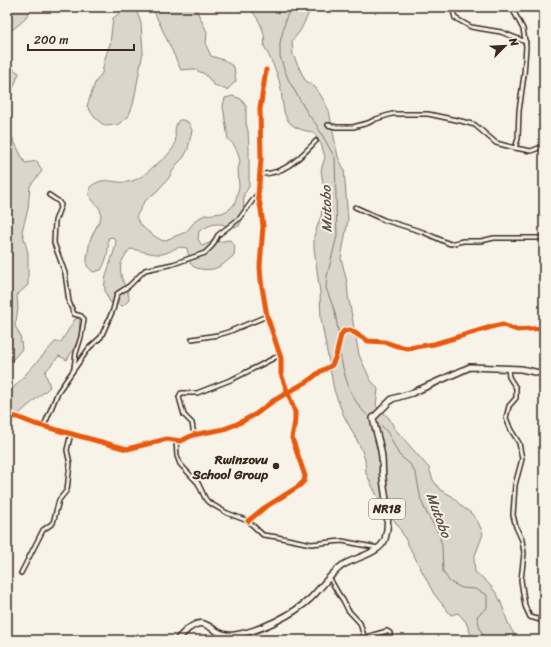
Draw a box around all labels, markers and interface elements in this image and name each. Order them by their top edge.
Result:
scale bar [28,26,134,52]
north arrow [485,26,525,66]
text: 200 m [34,29,68,51]
text: N [503,34,524,50]
water label: Mutobo [314,184,339,232]
place label: Rwinzovu School Group [192,448,269,486]
marker: Rwinzovu School Group [271,461,281,471]
water label: Mutobo [419,489,459,542]
road number: NR18 [369,499,405,519]

